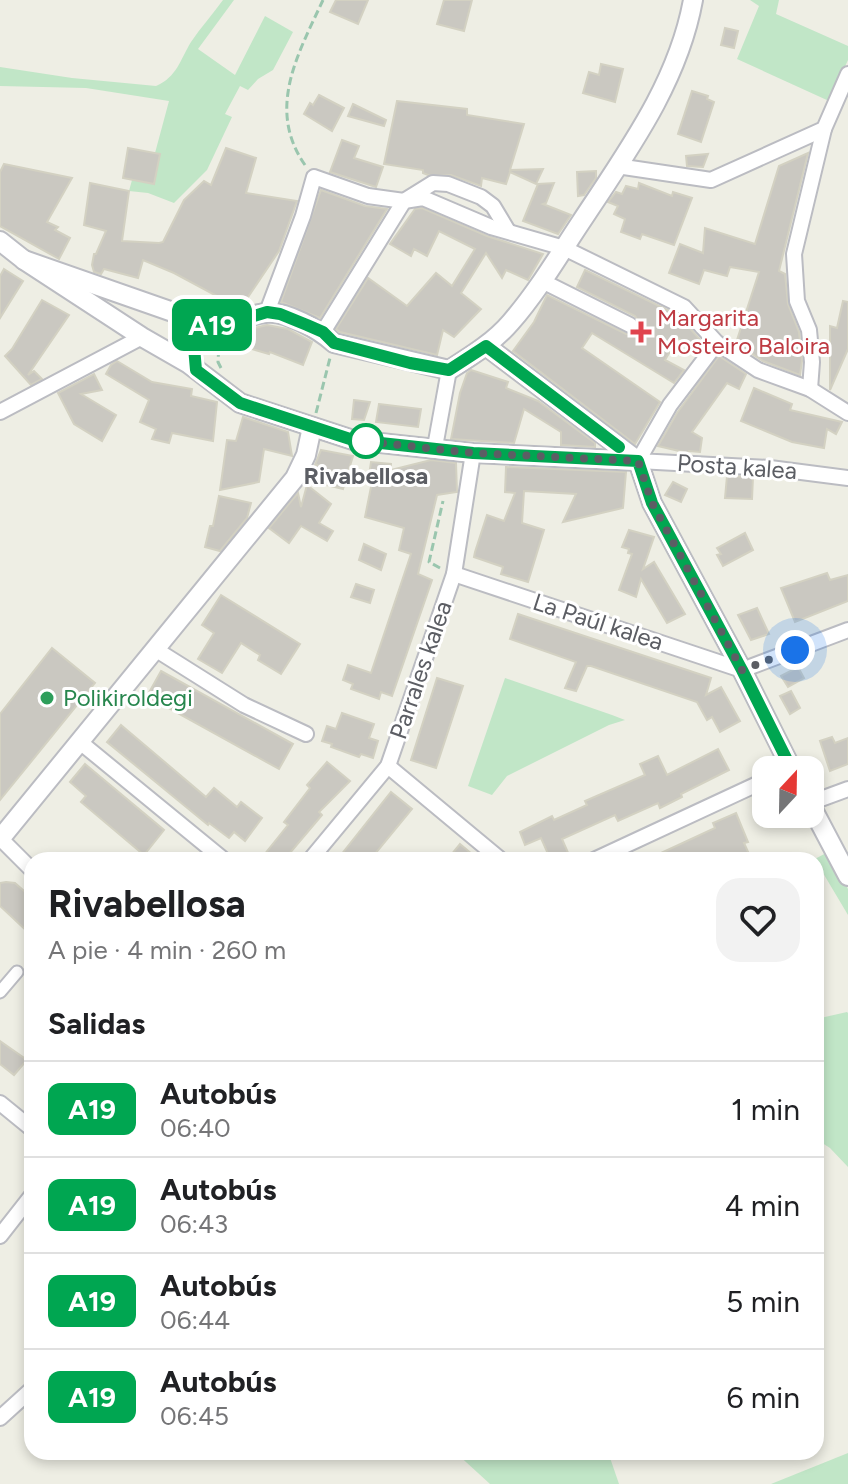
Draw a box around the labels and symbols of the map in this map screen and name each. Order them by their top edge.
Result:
line badge: A19 [166,299,258,351]
place label: Margarita Mosteiro Baloira [657,303,830,360]
marker: Margarita Mosteiro Baloira [632,323,650,341]
marker: Rivabellosa [349,424,383,458]
street label: Posta kalea [676,448,798,485]
place label: Rivabellosa [304,461,428,490]
street label: La Paúl kalea [529,587,667,656]
street label: Parrales kalea [383,597,458,743]
your location [775,630,815,670]
place label: Polikiroldegi [63,683,193,712]
marker: Polikiroldegi [38,689,56,707]
north arrow [752,756,824,828]

